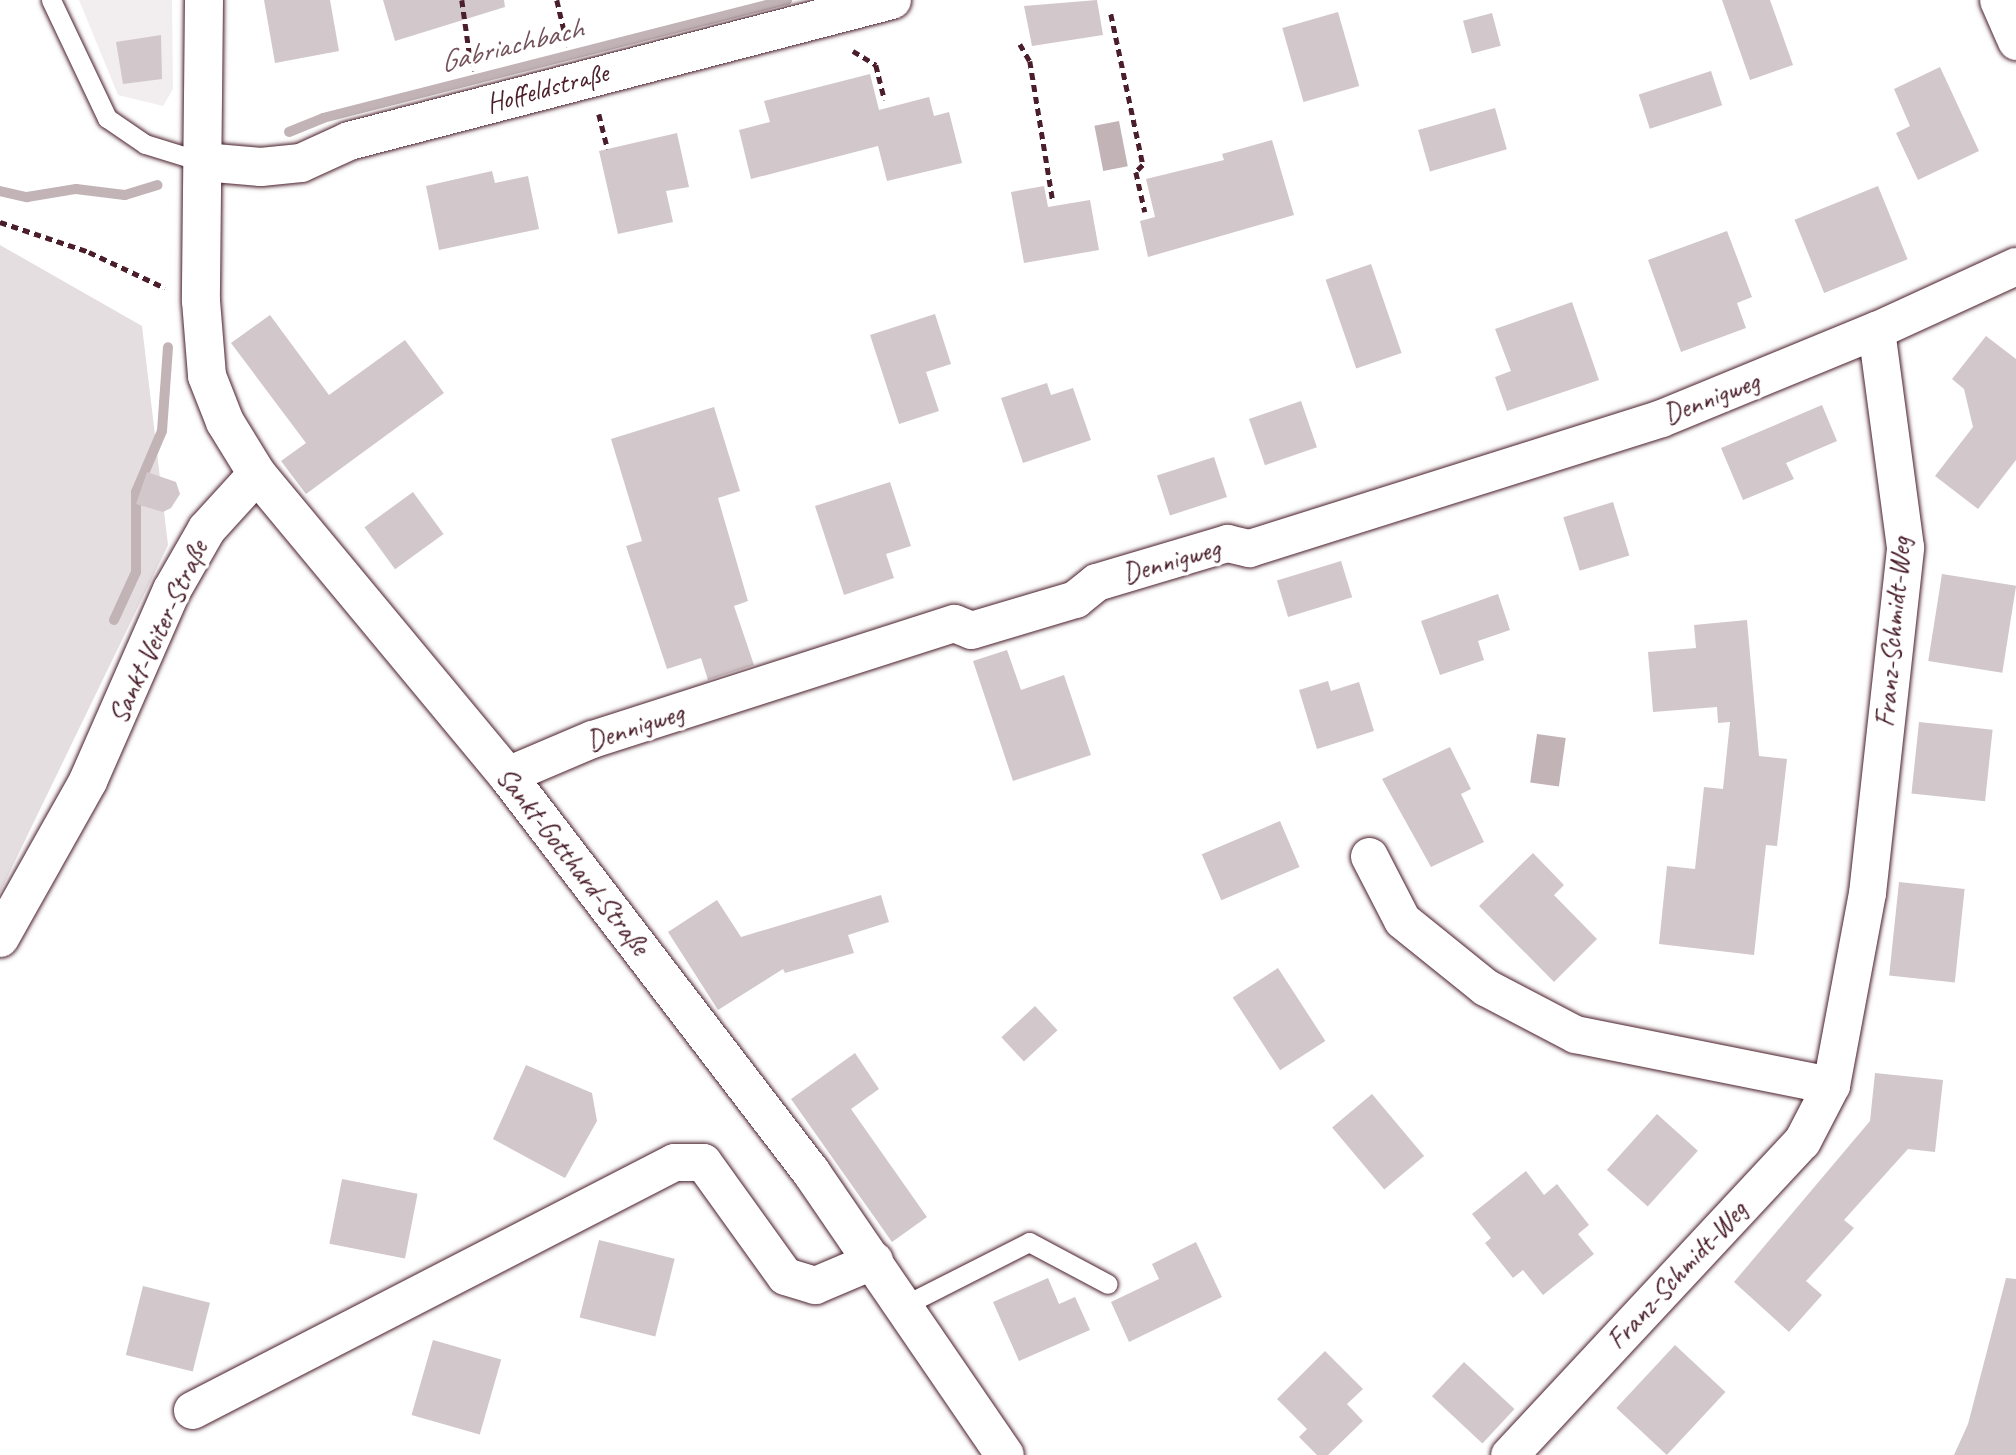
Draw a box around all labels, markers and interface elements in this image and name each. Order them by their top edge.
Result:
water label: Gabriachbach [436,10,586,80]
street label: Hoffeldstraße [482,56,612,120]
street label: Dennigweg [1659,364,1763,432]
street label: Dennigweg [1119,531,1223,591]
street label: Sankt-Veiter-Straße [101,535,215,729]
street label: Franz-Schmidt-Weg [1868,536,1918,728]
street label: Dennigweg [583,696,687,758]
street label: Sankt-Gotthard-Straße [489,760,657,962]
street label: Franz-Schmidt-Weg [1600,1194,1754,1356]

